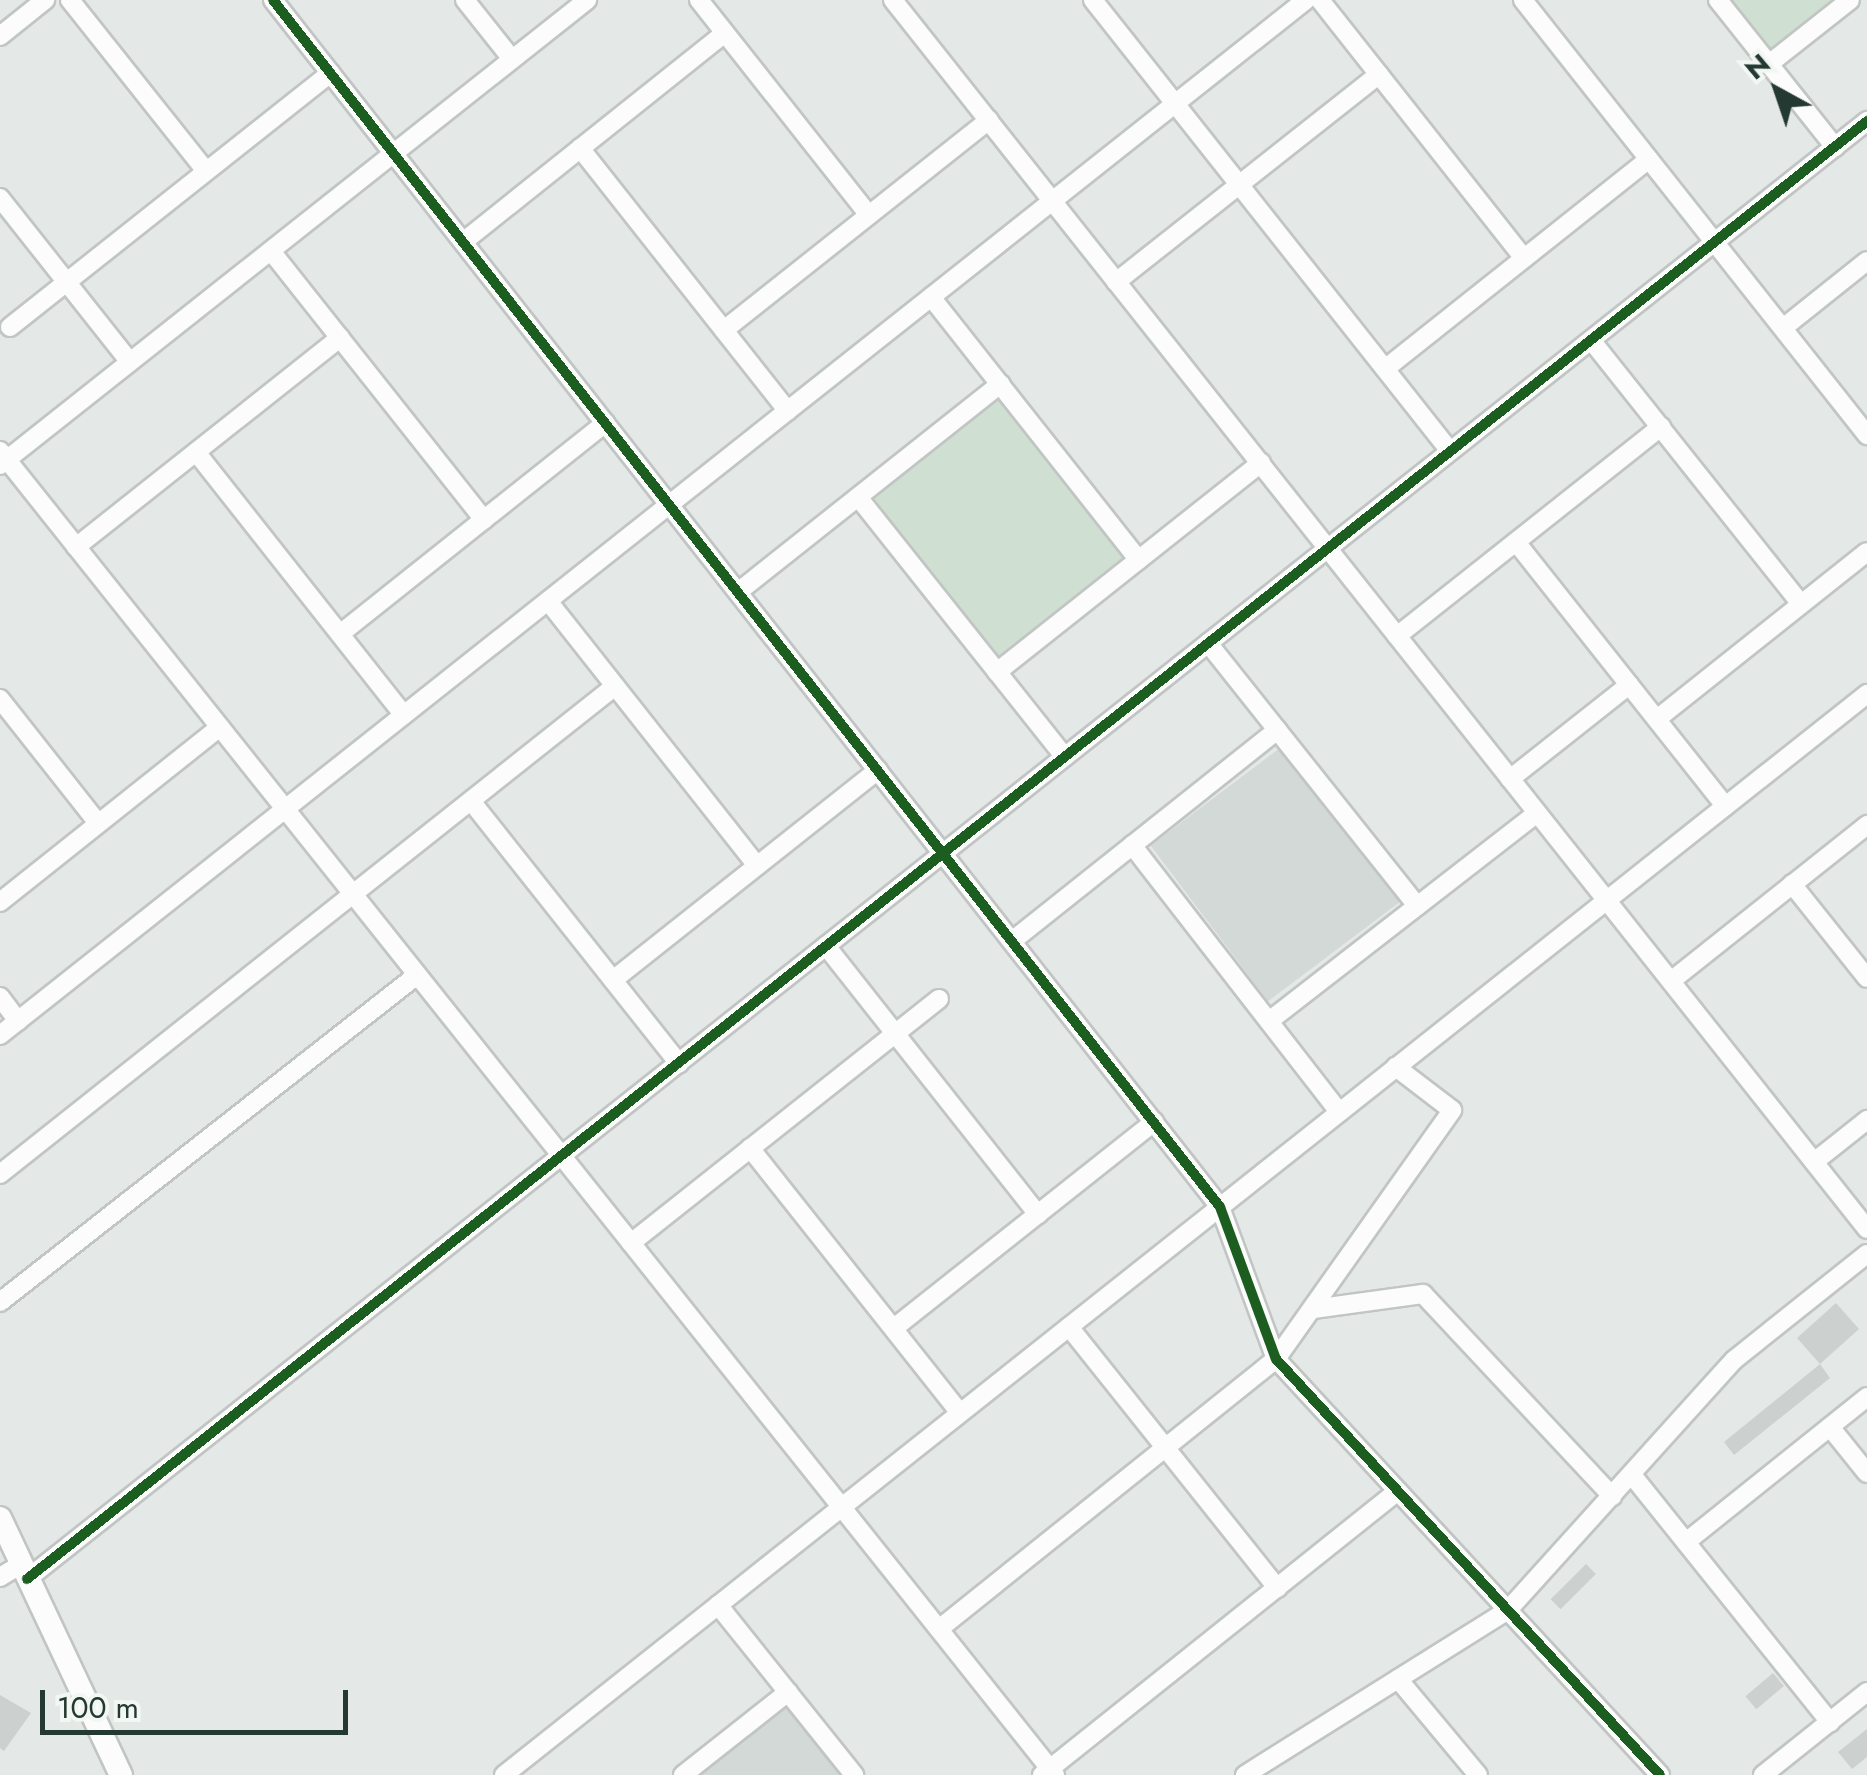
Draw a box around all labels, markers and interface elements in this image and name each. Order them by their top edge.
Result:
north arrow [1727,40,1827,140]
text: N [1736,44,1779,89]
scale bar [45,1670,352,1732]
text: 100 m [57,1686,139,1729]

